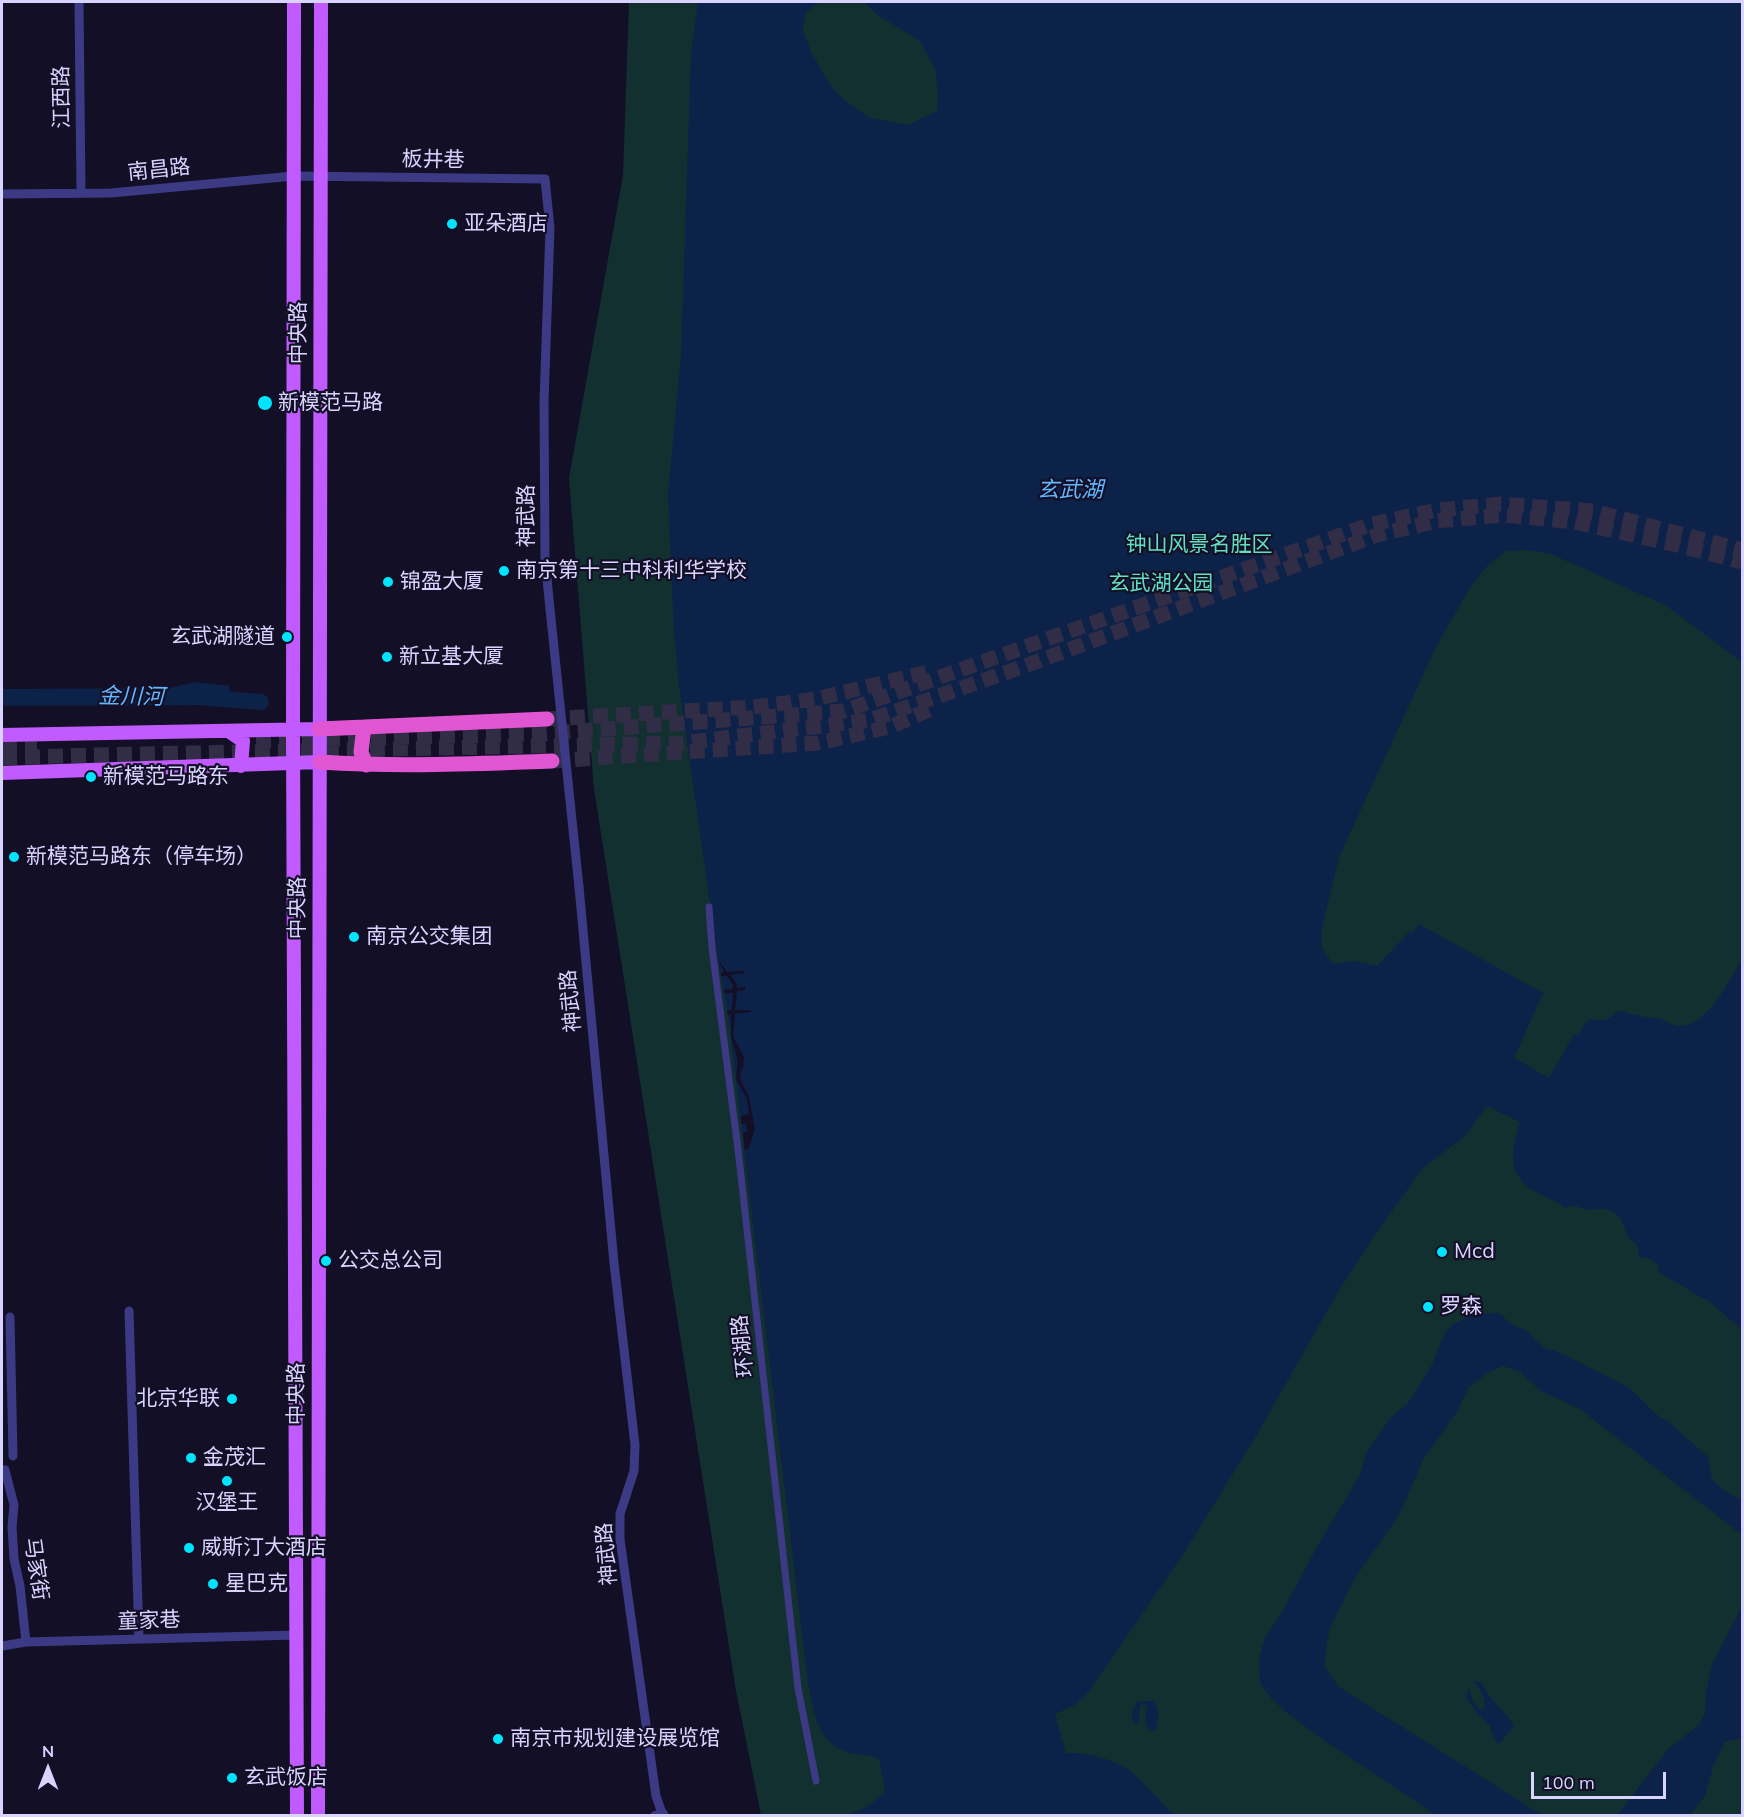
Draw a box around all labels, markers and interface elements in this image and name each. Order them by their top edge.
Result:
street label: 江西路 [49,65,75,129]
street label: 板井巷 [401,147,465,173]
street label: 南昌路 [126,154,192,186]
place label: 亚朵酒店 [464,211,548,237]
marker: 亚朵酒店 [445,217,459,231]
street label: 中央路 [286,302,312,364]
place label: 新模范马路 [278,390,383,416]
marker: 新模范马路 [256,394,274,412]
water label: 玄武湖 [1037,477,1103,503]
street label: 神武路 [514,485,540,547]
park label: 钟山风景名胜区 [1126,532,1272,558]
place label: 南京第十三中科利华学校 [516,558,747,584]
marker: 南京第十三中科利华学校 [497,564,511,578]
place label: 锦盈大厦 [400,569,484,595]
park label: 玄武湖公园 [1109,571,1213,597]
marker: 锦盈大厦 [381,575,395,589]
place label: 玄武湖隧道 [170,624,275,650]
marker: 玄武湖隧道 [280,630,294,644]
place label: 新立基大厦 [399,644,504,670]
marker: 新立基大厦 [380,650,394,664]
water label: 金川河 [98,683,164,711]
place label: 新模范马路东 [103,764,229,790]
marker: 新模范马路东 [84,770,98,784]
place label: 新模范马路东（停车场） [26,844,257,870]
marker: 新模范马路东（停车场） [7,850,21,864]
street label: 中央路 [285,877,311,939]
place label: 南京公交集团 [366,924,492,950]
marker: 南京公交集团 [347,930,361,944]
street label: 神武路 [556,969,586,1033]
place label: Mcd [1454,1239,1495,1265]
marker: Mcd [1435,1245,1449,1259]
place label: 公交总公司 [338,1248,443,1274]
marker: 公交总公司 [319,1254,333,1268]
place label: 罗森 [1440,1294,1482,1320]
marker: 罗森 [1421,1300,1435,1314]
street label: 环湖路 [727,1313,759,1379]
street label: 中央路 [284,1363,310,1425]
place label: 北京华联 [136,1386,220,1412]
marker: 北京华联 [225,1392,239,1406]
place label: 金茂汇 [203,1445,266,1471]
marker: 金茂汇 [184,1451,198,1465]
marker: 汉堡王 [220,1474,234,1488]
place label: 汉堡王 [196,1490,258,1516]
street label: 神武路 [592,1522,622,1586]
place label: 威斯汀大酒店 [201,1535,327,1561]
street label: 马家街 [19,1536,53,1602]
marker: 威斯汀大酒店 [182,1541,196,1555]
place label: 星巴克 [225,1571,288,1597]
marker: 星巴克 [206,1577,220,1591]
street label: 童家巷 [117,1607,181,1635]
place label: 南京市规划建设展览馆 [510,1726,720,1752]
marker: 南京市规划建设展览馆 [491,1732,505,1746]
north arrow [18,1739,78,1799]
text: N [42,1741,54,1761]
scale bar [1534,1760,1669,1798]
place label: 玄武饭店 [244,1765,328,1791]
marker: 玄武饭店 [225,1771,239,1785]
text: 100 m [1542,1771,1595,1794]

